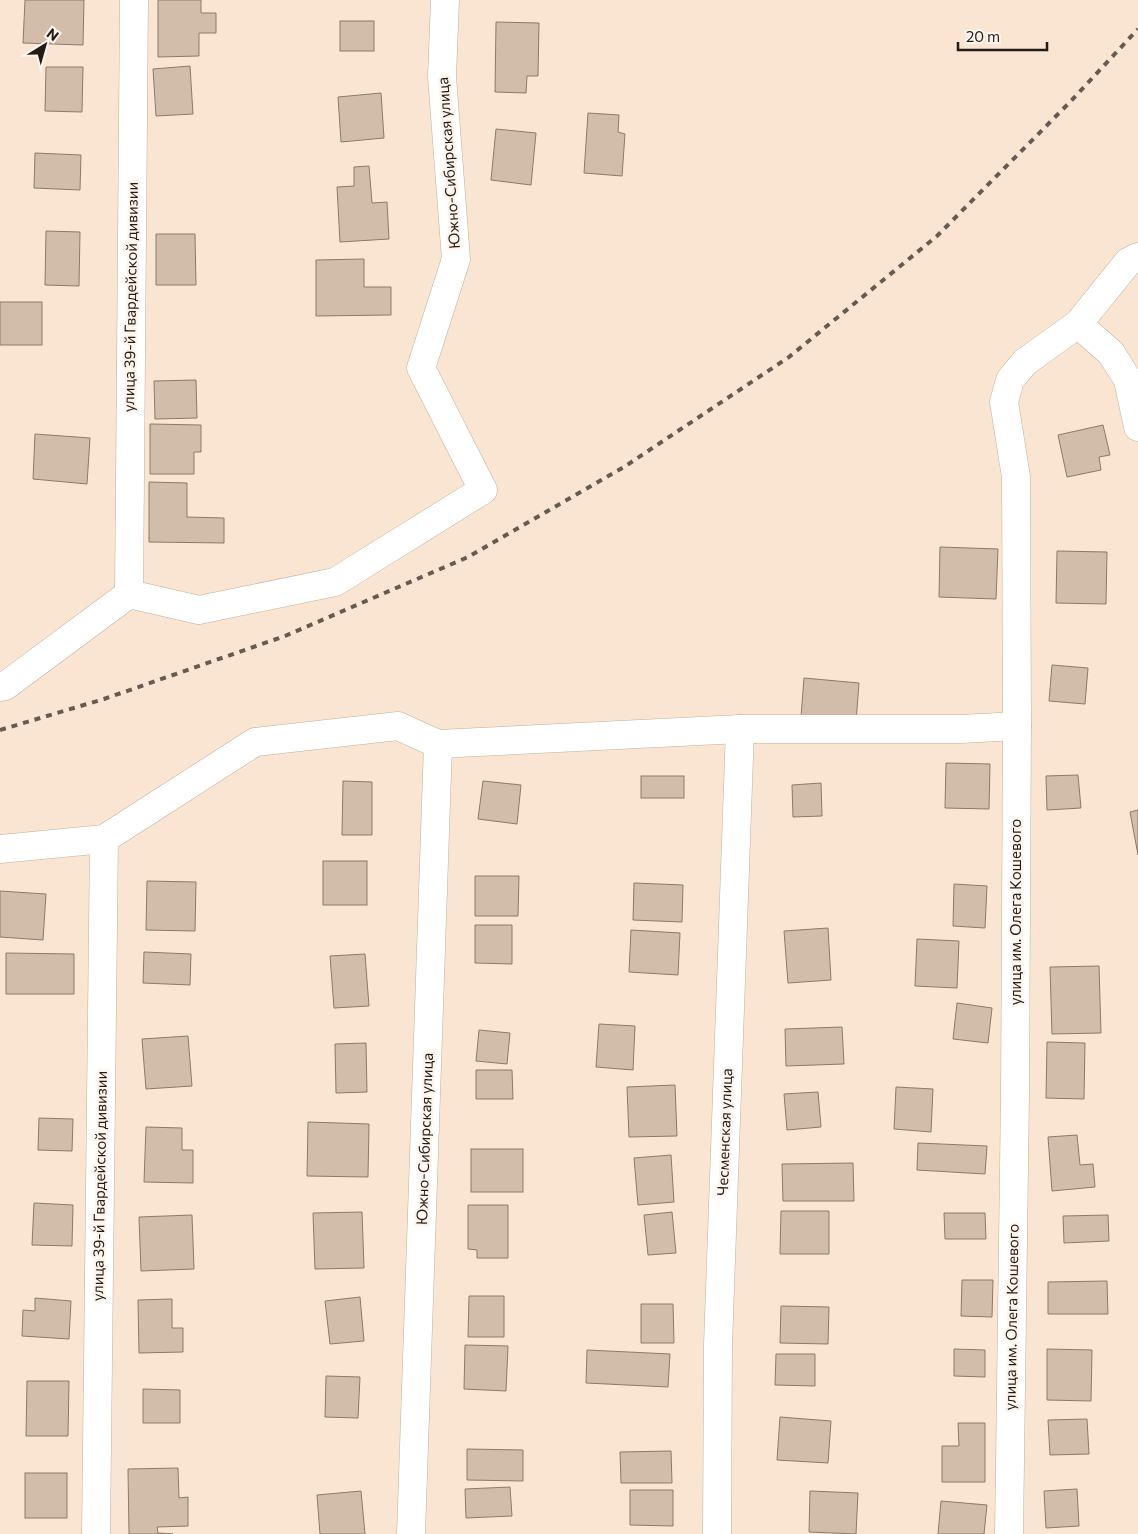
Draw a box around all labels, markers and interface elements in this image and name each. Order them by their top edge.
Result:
north arrow [20,20,70,70]
scale bar [958,20,1047,52]
text: N [44,24,62,44]
text: 20 m [966,27,1000,45]
street label: Южно-Сибирская улица [433,76,463,250]
street label: улица 39-й Гвардейской дивизии [119,182,141,412]
street label: улица им. Олега Кошевого [1006,819,1024,1005]
street label: Южно-Сибирская улица [412,1053,436,1225]
street label: Чесменская улица [713,1068,735,1196]
street label: улица 39-й Гвардейской дивизии [88,1071,110,1301]
street label: улица им. Олега Кошевого [1000,1223,1022,1410]

